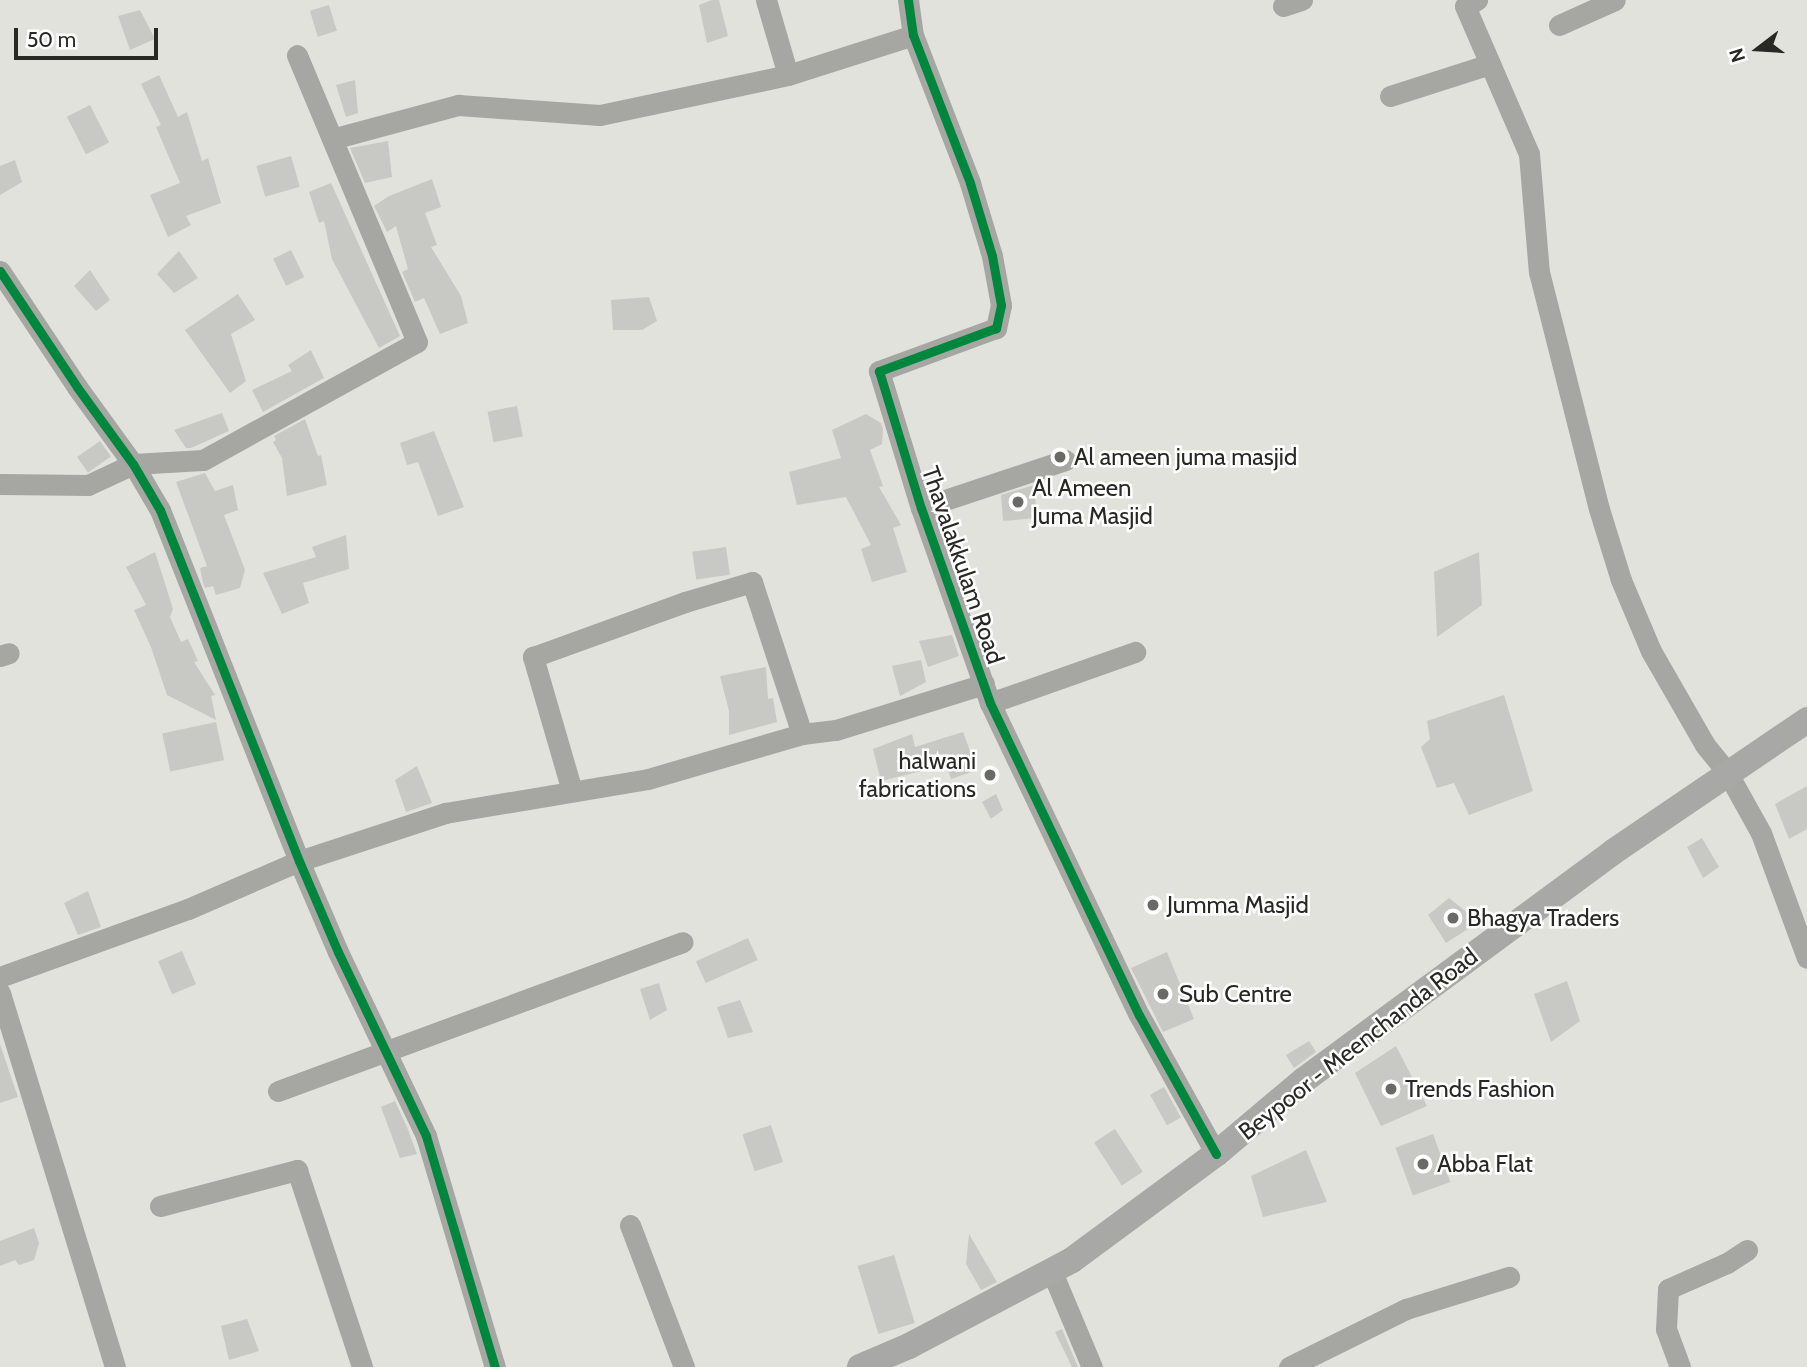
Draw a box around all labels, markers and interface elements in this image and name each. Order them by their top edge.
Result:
scale bar [18,14,161,58]
north arrow [1723,14,1793,84]
text: 50 m [27,27,76,52]
text: N [1724,45,1750,65]
place label: Al ameen juma masjid [1074,443,1297,471]
marker: Al ameen juma masjid [1052,449,1068,465]
street label: Thavalakkulam Road [916,463,1010,667]
place label: Al Ameen Juma Masjid [1032,474,1153,530]
marker: Al Ameen Juma Masjid [1010,494,1026,510]
place label: halwani fabrications [859,747,976,803]
marker: halwani fabrications [982,767,998,783]
place label: Jumma Masjid [1167,891,1309,919]
marker: Jumma Masjid [1145,897,1161,913]
place label: Bhagya Traders [1467,904,1619,932]
marker: Bhagya Traders [1445,910,1461,926]
street label: Beypoor - Meenchanda Road [1233,942,1483,1146]
place label: Sub Centre [1179,980,1292,1008]
marker: Sub Centre [1153,984,1173,1004]
place label: Trends Fashion [1405,1075,1555,1103]
marker: Trends Fashion [1383,1081,1399,1097]
place label: Abba Flat [1437,1150,1533,1178]
marker: Abba Flat [1415,1156,1431,1172]

